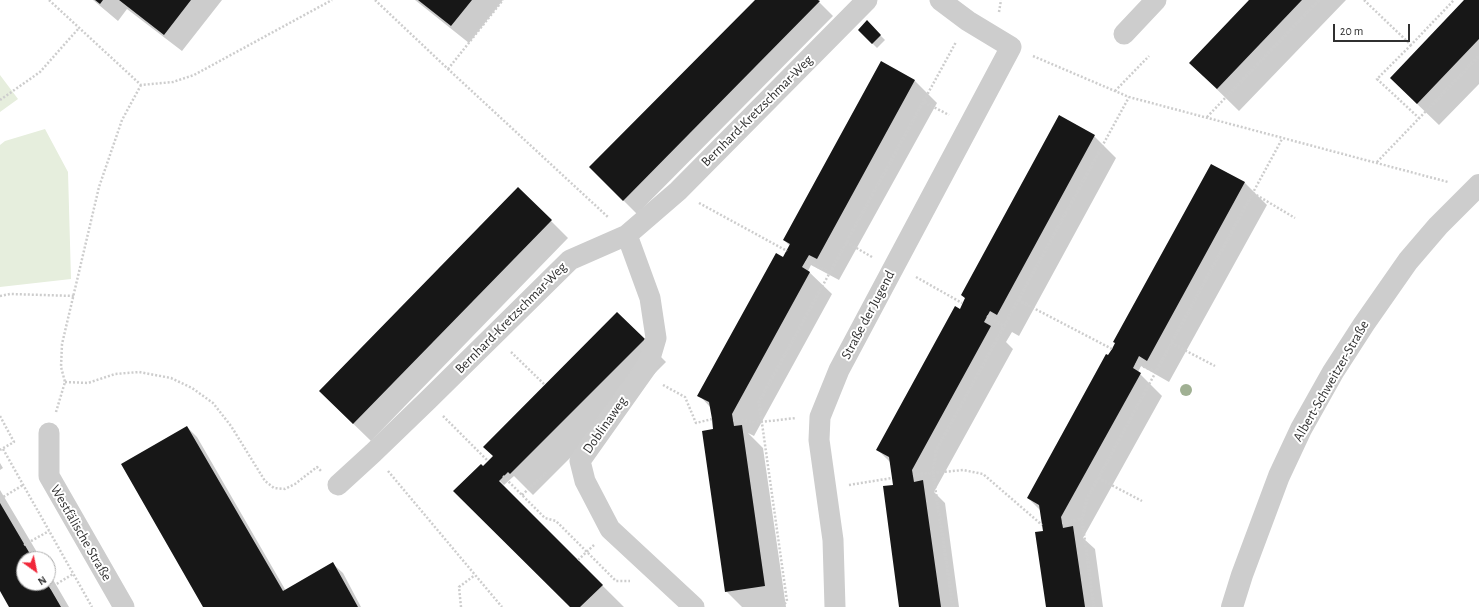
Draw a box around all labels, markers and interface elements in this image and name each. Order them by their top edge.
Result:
scale bar [1335,16,1412,42]
text: 20 m [1340,25,1363,37]
street label: Bernhard-Kretzschmar-Weg [698,52,816,170]
street label: Bernhard-Kretzschmar-Weg [452,259,570,377]
street label: Straße der Jugend [838,268,898,362]
street label: Albert-Schweitzer-Straße [1289,317,1373,445]
street label: Doblinaweg [579,393,631,457]
street label: Westfälische Straße [47,482,115,584]
north arrow [16,551,56,591]
text: N [36,574,48,587]

